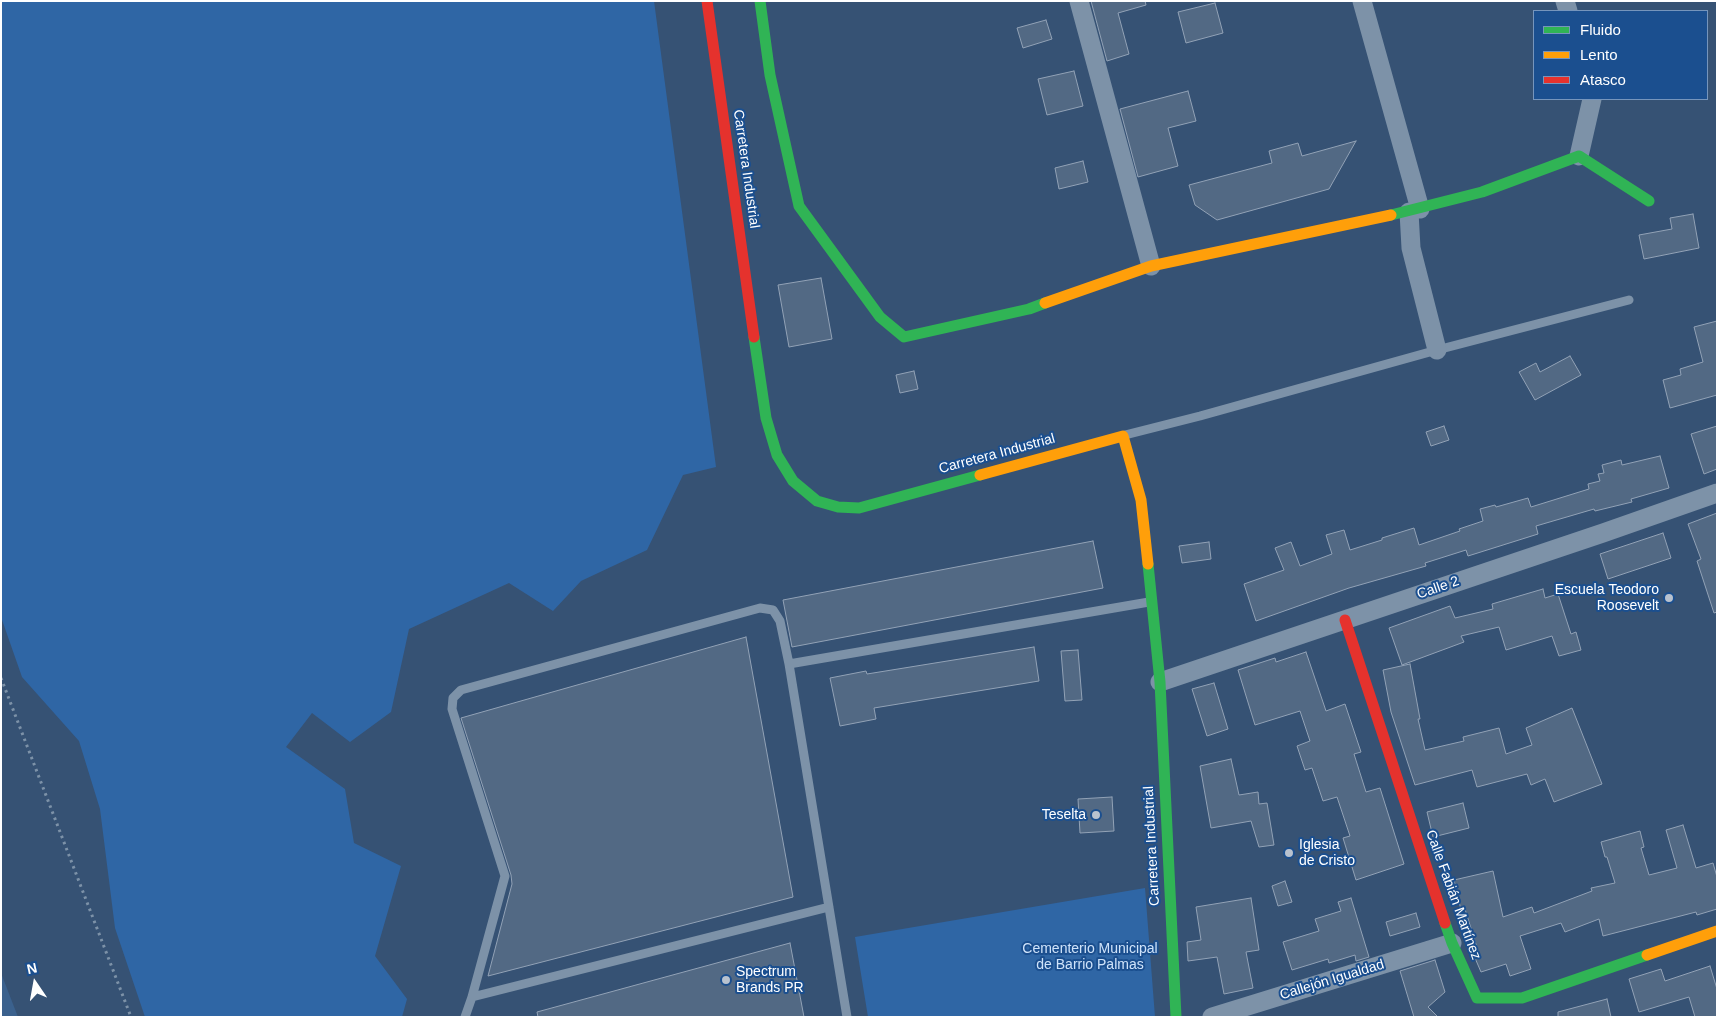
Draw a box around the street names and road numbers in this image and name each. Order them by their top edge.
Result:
street label: Carretera Industrial [729,109,763,229]
street label: Carretera Industrial [937,430,1057,478]
street label: Calle 2 [1415,573,1461,603]
street label: Carretera Industrial [1140,786,1164,906]
street label: Calle Fabián Martínez [1422,828,1484,962]
street label: Callejón Igualdad [1278,956,1386,1004]

